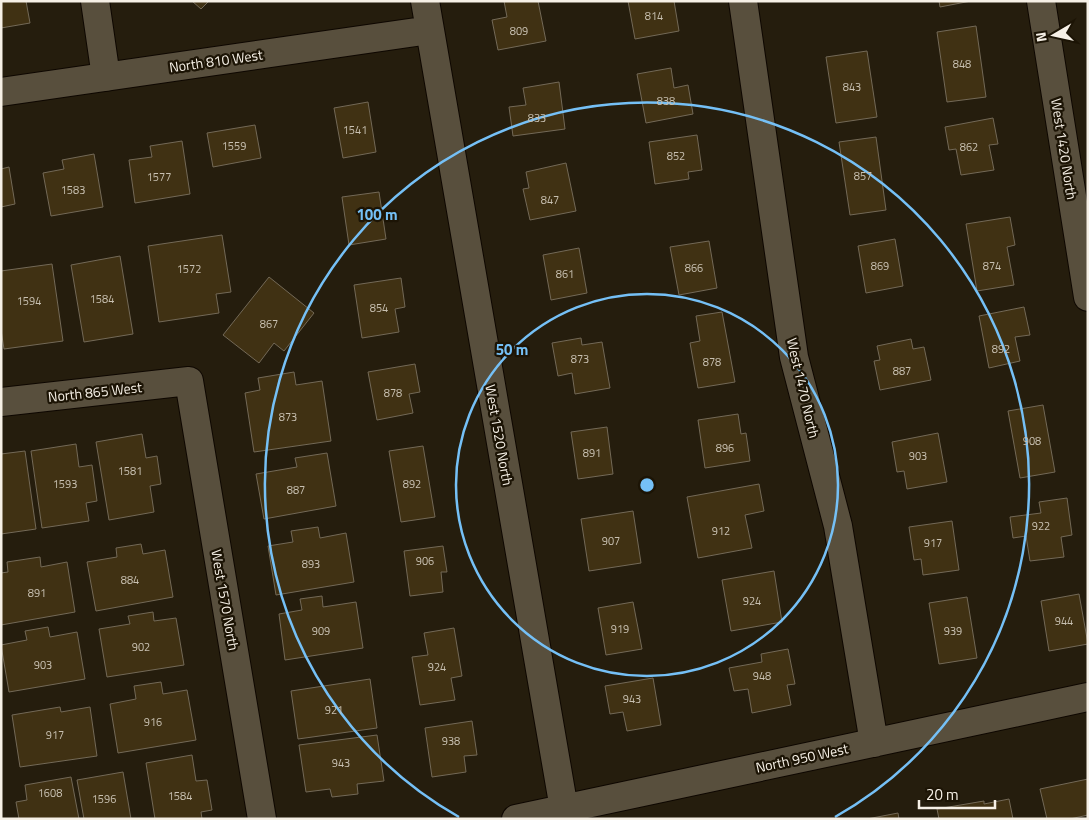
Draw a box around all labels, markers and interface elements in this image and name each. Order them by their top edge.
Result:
house number: 814 [645,8,663,24]
north arrow [1029,10,1079,60]
house number: 809 [510,23,528,39]
text: N [1030,31,1052,44]
street label: North 810 West [168,44,264,77]
house number: 848 [953,56,971,72]
house number: 843 [843,79,861,95]
house number: 838 [657,93,675,109]
street label: West 1420 North [1046,97,1083,201]
house number: 833 [528,110,546,126]
house number: 1541 [343,122,367,138]
house number: 1559 [222,138,246,154]
house number: 862 [960,139,978,155]
house number: 852 [667,148,685,164]
house number: 857 [854,168,872,184]
house number: 1577 [147,169,171,185]
house number: 1583 [61,182,85,198]
house number: 847 [541,192,559,208]
text: 100 m [356,203,398,226]
house number: 869 [871,258,889,274]
house number: 874 [983,258,1001,274]
house number: 866 [685,260,703,276]
house number: 1572 [177,261,201,277]
house number: 861 [556,266,574,282]
house number: 1584 [90,291,114,307]
house number: 1594 [17,293,41,309]
house number: 854 [370,300,388,316]
house number: 867 [260,316,278,332]
street label: West 1470 North [782,336,825,440]
text: 50 m [496,338,528,361]
house number: 892 [992,341,1010,357]
house number: 873 [571,351,589,367]
house number: 878 [703,354,721,370]
house number: 887 [893,363,911,379]
street label: North 865 West [47,376,143,407]
street label: West 1520 North [480,383,519,487]
house number: 878 [384,385,402,401]
house number: 873 [279,409,297,425]
house number: 908 [1023,433,1041,449]
house number: 896 [716,440,734,456]
house number: 891 [583,445,601,461]
house number: 903 [909,448,927,464]
house number: 1581 [118,463,142,479]
house number: 1593 [53,476,77,492]
house number: 892 [403,476,421,492]
centre of rings [638,476,656,494]
house number: 887 [287,482,305,498]
house number: 922 [1032,518,1050,534]
house number: 912 [712,523,730,539]
house number: 907 [602,533,620,549]
house number: 917 [924,535,942,551]
street label: West 1570 North [206,548,245,652]
house number: 906 [416,553,434,569]
house number: 893 [302,556,320,572]
house number: 884 [121,572,139,588]
house number: 891 [28,585,46,601]
house number: 924 [743,593,761,609]
house number: 944 [1055,613,1073,629]
house number: 919 [611,621,629,637]
house number: 909 [312,623,330,639]
house number: 939 [944,623,962,639]
house number: 902 [132,639,150,655]
house number: 903 [34,657,52,673]
house number: 924 [428,659,446,675]
house number: 948 [753,668,771,684]
house number: 943 [623,691,641,707]
house number: 921 [325,702,343,718]
house number: 916 [144,714,162,730]
house number: 917 [46,727,64,743]
house number: 938 [442,733,460,749]
street label: North 950 West [754,737,850,778]
house number: 943 [332,755,350,771]
scale bar [919,778,995,810]
text: 20 m [926,783,959,806]
house number: 1608 [38,785,62,801]
house number: 1584 [168,788,192,804]
house number: 1596 [92,791,116,807]

